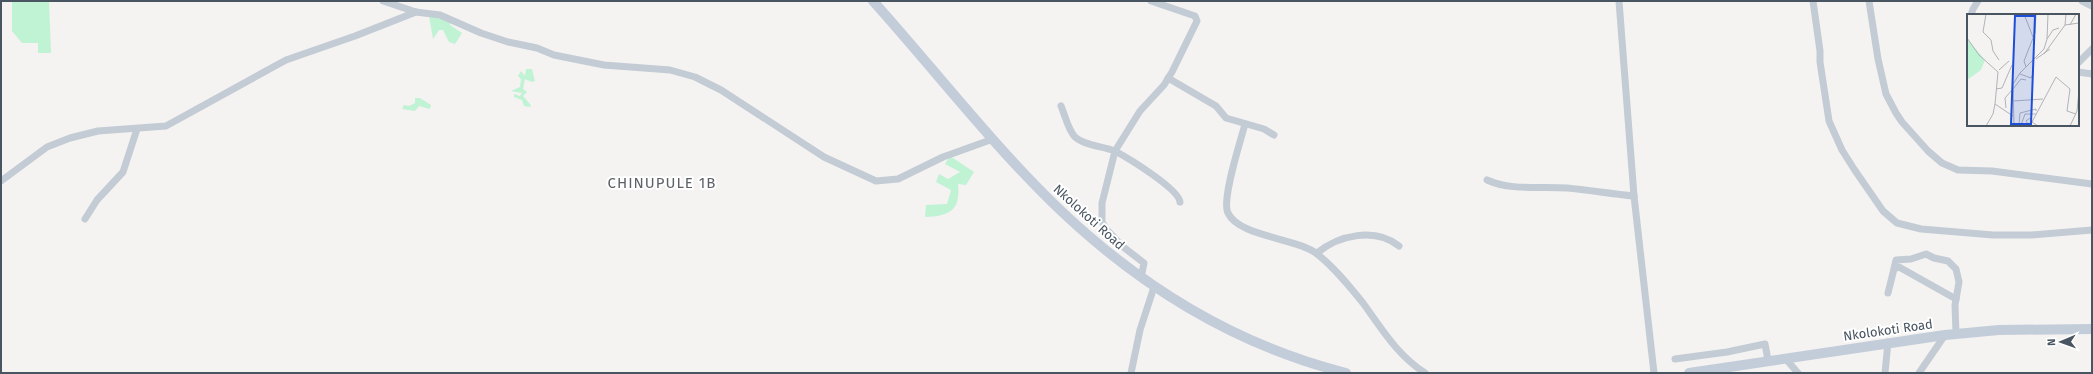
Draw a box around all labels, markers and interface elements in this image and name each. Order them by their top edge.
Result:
inset map [1967,14,2079,126]
district label: CHINUPULE 1B [608,174,716,192]
street label: Nkolokoti Road [1050,181,1128,253]
street label: Nkolokoti Road [1842,316,1934,344]
north arrow [2041,322,2081,362]
text: N [2045,338,2058,346]

